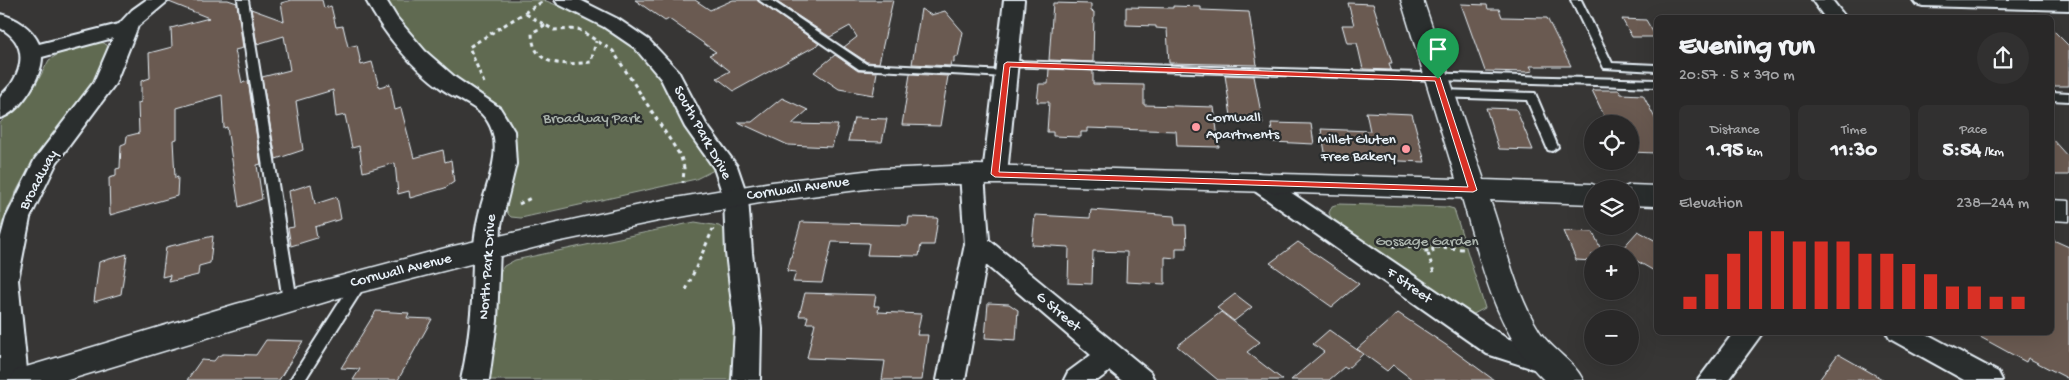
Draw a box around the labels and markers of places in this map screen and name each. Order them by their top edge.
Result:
pin [1417,28,1459,79]
place label: Cornwall Apartments [1206,109,1280,144]
marker: Cornwall Apartments [1190,121,1202,133]
place label: Millet Gluten Free Bakery [1318,131,1397,166]
marker: Millet Gluten Free Bakery [1400,143,1412,155]

